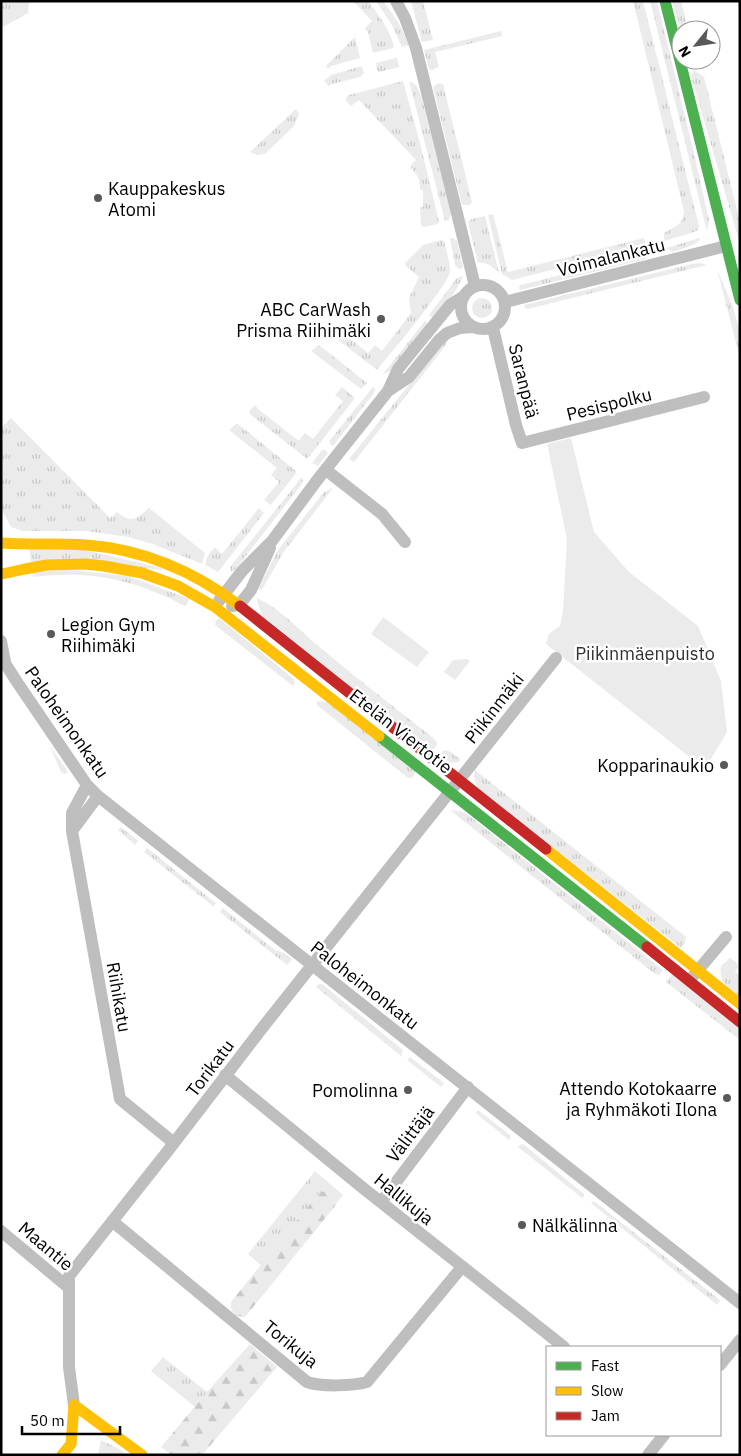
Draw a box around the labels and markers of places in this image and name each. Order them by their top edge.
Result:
place label: Kauppakeskus Atomi [108,177,226,221]
marker: Kauppakeskus Atomi [92,192,104,204]
place label: ABC CarWash Prisma Riihimäki [236,298,371,342]
marker: ABC CarWash Prisma Riihimäki [375,313,387,325]
place label: Legion Gym Riihimäki [61,613,155,657]
marker: Legion Gym Riihimäki [45,628,57,640]
place label: Kopparinaukio [597,754,714,777]
marker: Kopparinaukio [718,759,730,771]
place label: Attendo Kotokaarre ja Ryhmäkoti Ilona [559,1077,717,1121]
place label: Pomolinna [312,1079,398,1102]
marker: Pomolinna [402,1084,414,1096]
marker: Attendo Kotokaarre ja Ryhmäkoti Ilona [721,1092,733,1104]
place label: Nälkälinna [532,1214,618,1237]
marker: Nälkälinna [516,1219,528,1231]

